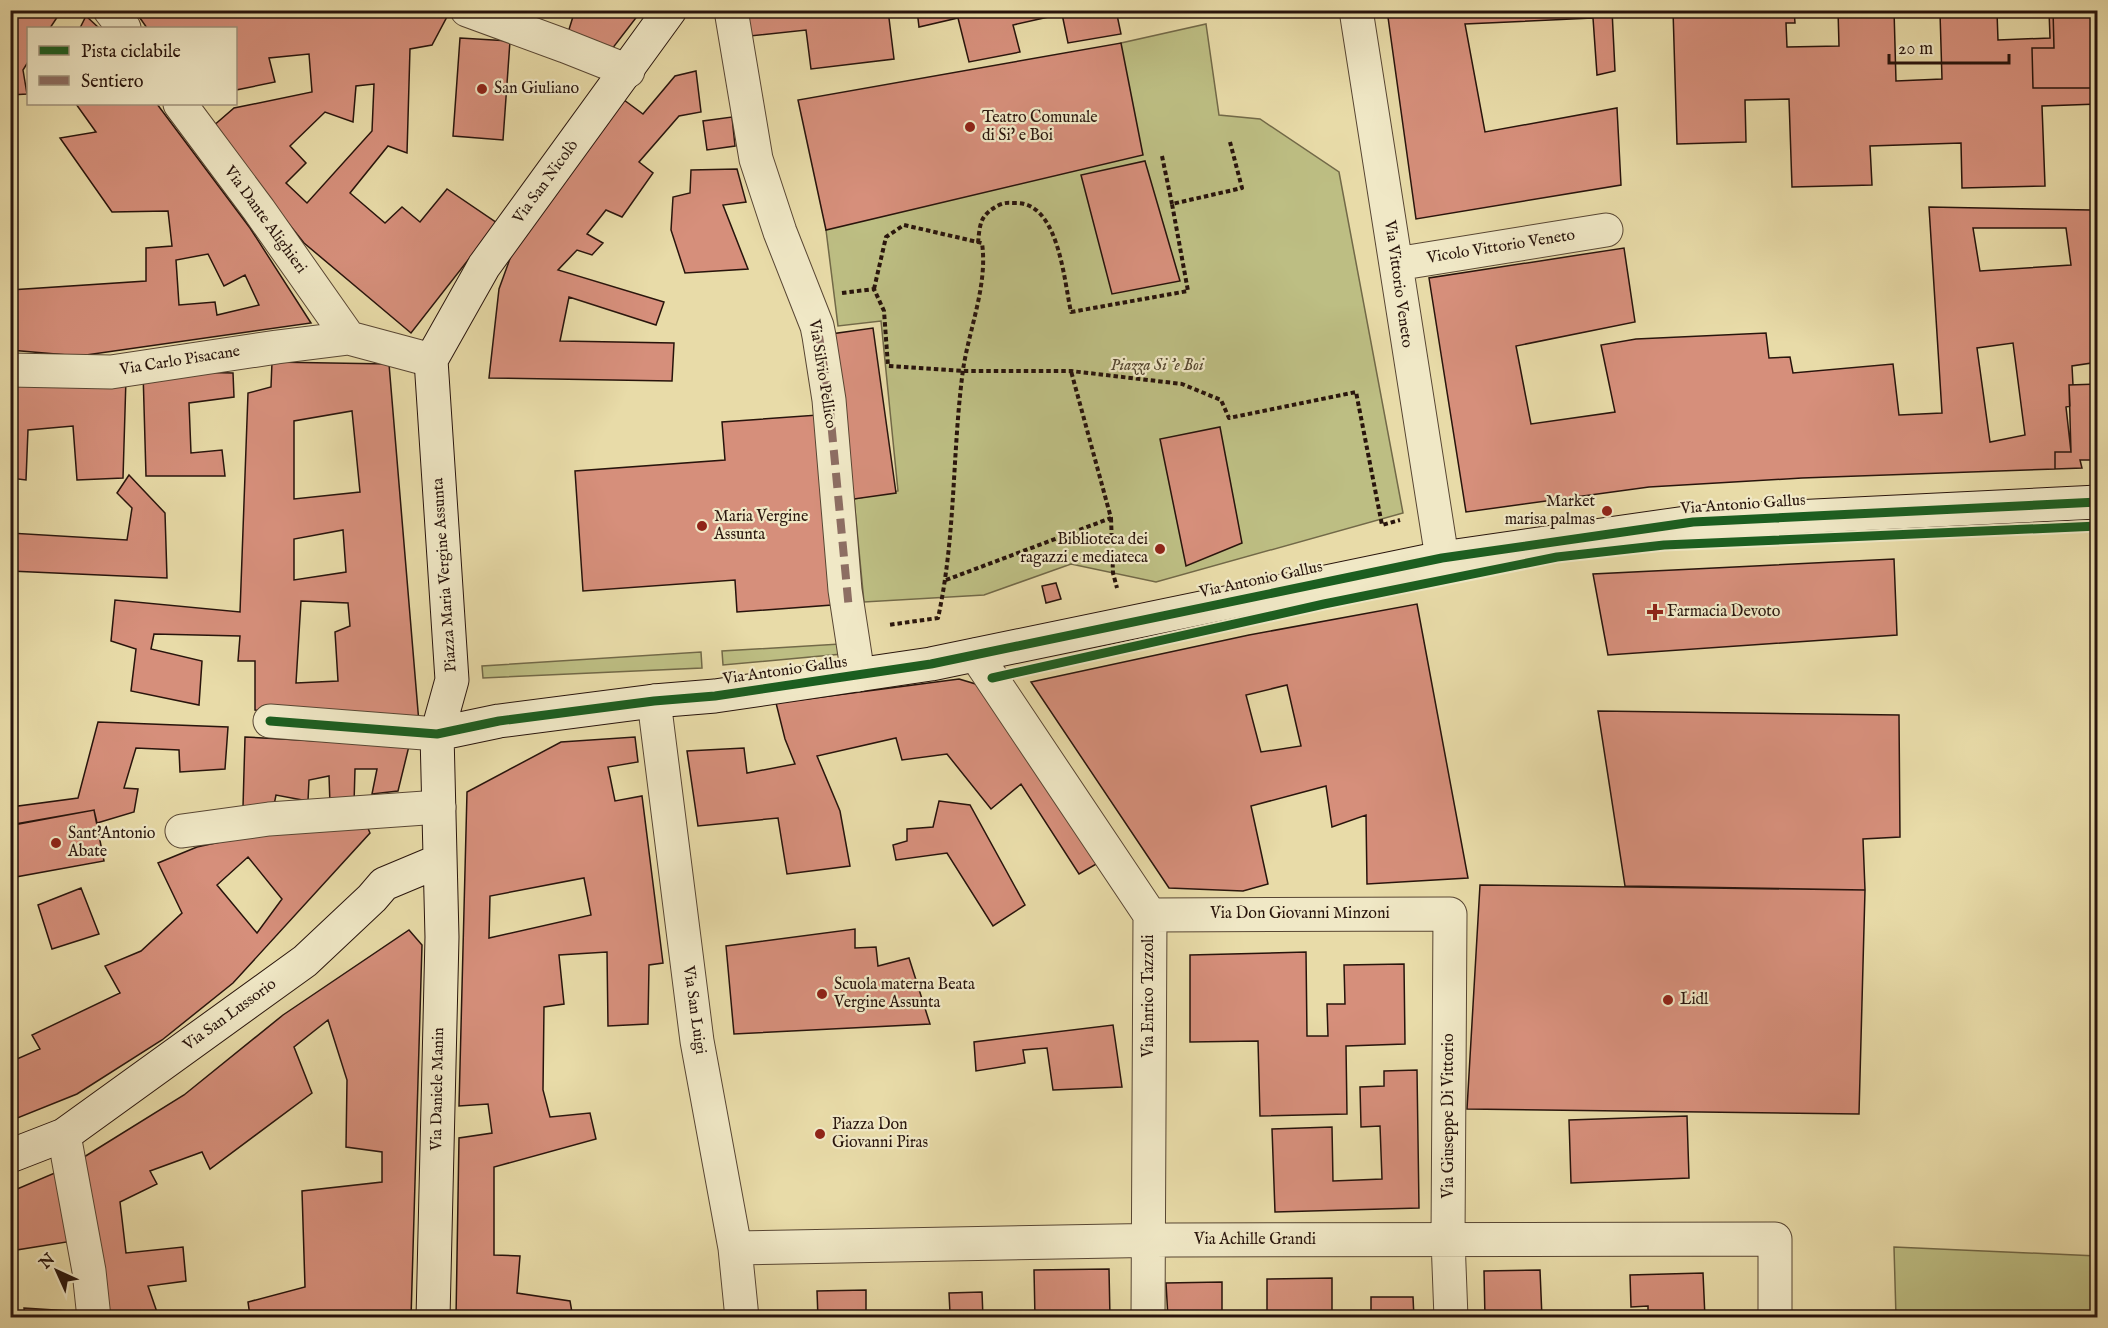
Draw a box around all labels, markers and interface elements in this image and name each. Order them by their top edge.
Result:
legend [27,27,237,105]
scale bar [1889,27,2009,65]
text: 20 m [1898,38,1933,61]
text: Pista ciclabile [81,41,181,64]
text: Sentiero [81,71,144,94]
place label: San Giuliano [494,79,579,99]
marker: San Giuliano [475,82,489,96]
place label: Teatro Comunale di Si' e Boi [982,108,1098,146]
marker: Teatro Comunale di Si' e Boi [963,120,977,134]
street label: Via San Nicolò [508,136,583,229]
street label: Via Dante Alighieri [219,161,311,278]
street label: Via Vittorio Veneto [1379,218,1417,349]
street label: Vicolo Vittorio Veneto [1424,225,1577,269]
street label: Via Silvio Pellico [803,317,841,430]
street label: Via Carlo Pisacane [117,342,242,381]
park label: Piazza Si ’e Boi [1110,356,1205,376]
street label: Piazza Maria Vergine Assunta [428,477,462,673]
street label: Via Antonio Gallus [1679,491,1807,519]
place label: Market marisa palmas [1505,492,1596,530]
marker: Market marisa palmas [1600,504,1614,518]
place label: Maria Vergine Assunta [713,507,808,545]
marker: Maria Vergine Assunta [695,519,709,533]
place label: Biblioteca dei ragazzi e mediateca [1020,530,1148,568]
marker: Biblioteca dei ragazzi e mediateca [1153,542,1167,556]
street label: Via Antonio Gallus [1197,557,1325,603]
place label: Farmacia Devoto [1667,602,1781,622]
marker: Farmacia Devoto [1648,605,1662,619]
street label: Via Antonio Gallus [720,652,849,690]
place label: Sant'Antonio Abate [67,824,156,862]
marker: Sant'Antonio Abate [49,836,63,850]
street label: Via Don Giovanni Minzoni [1209,904,1390,924]
street label: Via Enrico Tazzoli [1139,934,1159,1059]
street label: Via San Luigi [678,963,710,1056]
street label: Via San Lussorio [179,974,281,1056]
place label: Scuola materna Beata Vergine Assunta [833,975,975,1013]
marker: Scuola materna Beata Vergine Assunta [815,987,829,1001]
place label: Lidl [1680,990,1709,1010]
marker: Lidl [1661,993,1675,1007]
street label: Via Daniele Manin [427,1027,449,1152]
street label: Via Giuseppe Di Vittorio [1439,1033,1459,1200]
place label: Piazza Don Giovanni Piras [832,1115,928,1153]
marker: Piazza Don Giovanni Piras [813,1127,827,1141]
street label: Via Achille Grandi [1193,1230,1316,1250]
north arrow [27,1241,87,1301]
text: N [35,1250,60,1274]

